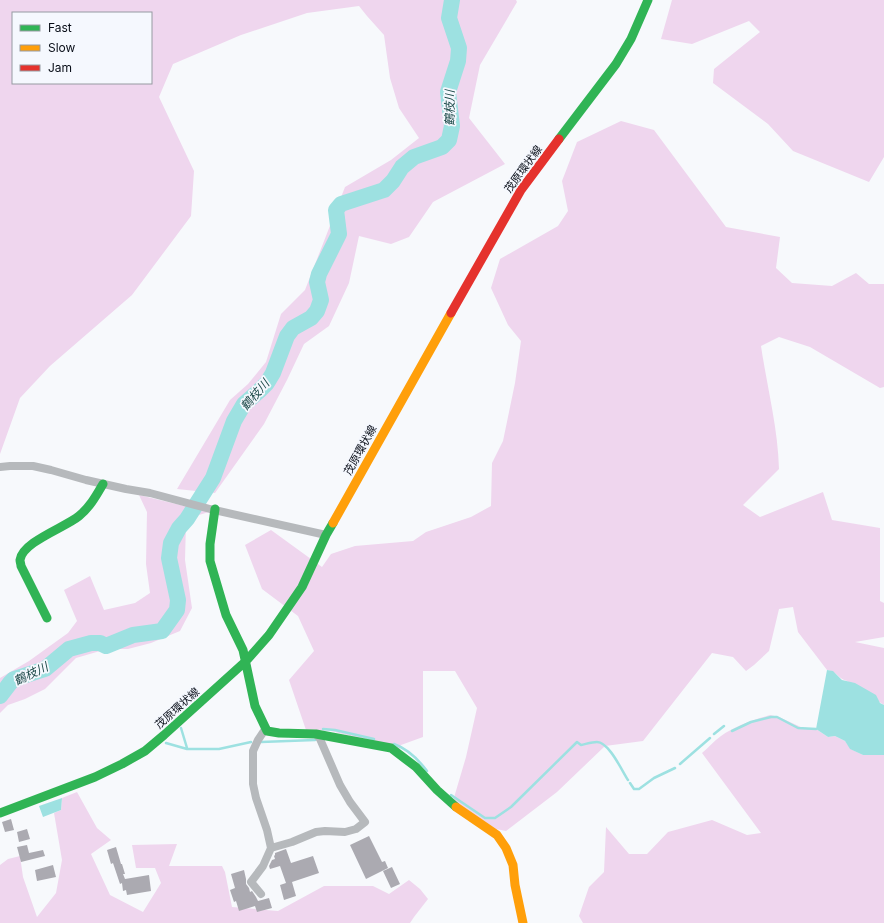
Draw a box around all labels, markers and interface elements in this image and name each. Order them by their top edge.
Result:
legend [12,12,152,84]
text: Fast [48,20,72,35]
text: Slow [48,40,76,55]
text: Jam [48,60,72,75]
water label: 鶴枝川 [442,88,457,126]
street label: 茂原環状線 [501,143,545,195]
water label: 鶴枝川 [237,375,273,413]
street label: 茂原環状線 [341,423,379,477]
water label: 鶴枝川 [11,658,52,688]
street label: 茂原環状線 [152,684,202,732]

